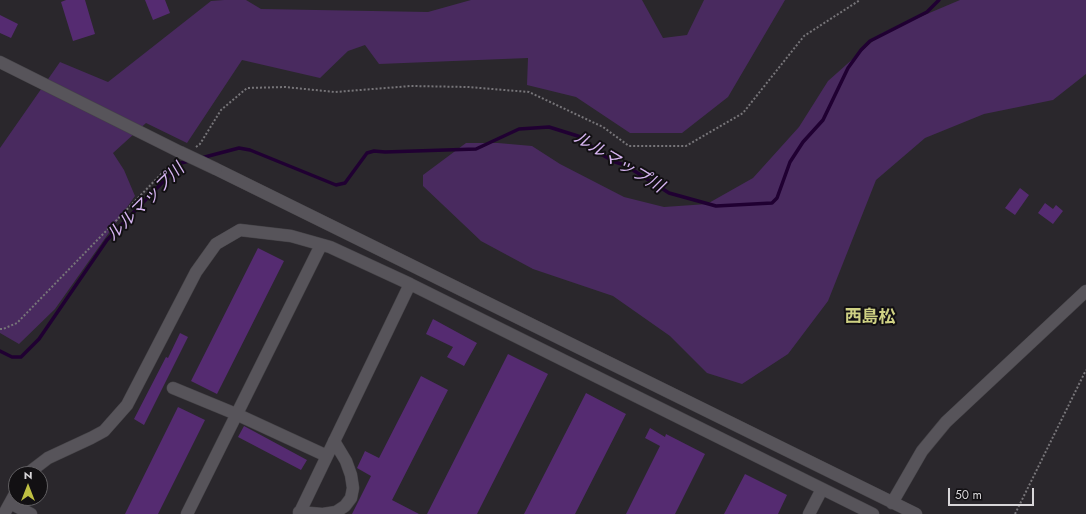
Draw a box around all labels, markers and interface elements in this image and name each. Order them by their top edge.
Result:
water label: ルルマップ川 [569,128,667,198]
water label: ルルマップ川 [103,160,189,246]
district label: 西島松 [845,308,895,328]
north arrow [8,466,48,506]
text: N [24,467,32,483]
scale bar [950,480,1036,506]
text: 50 m [955,486,982,504]

